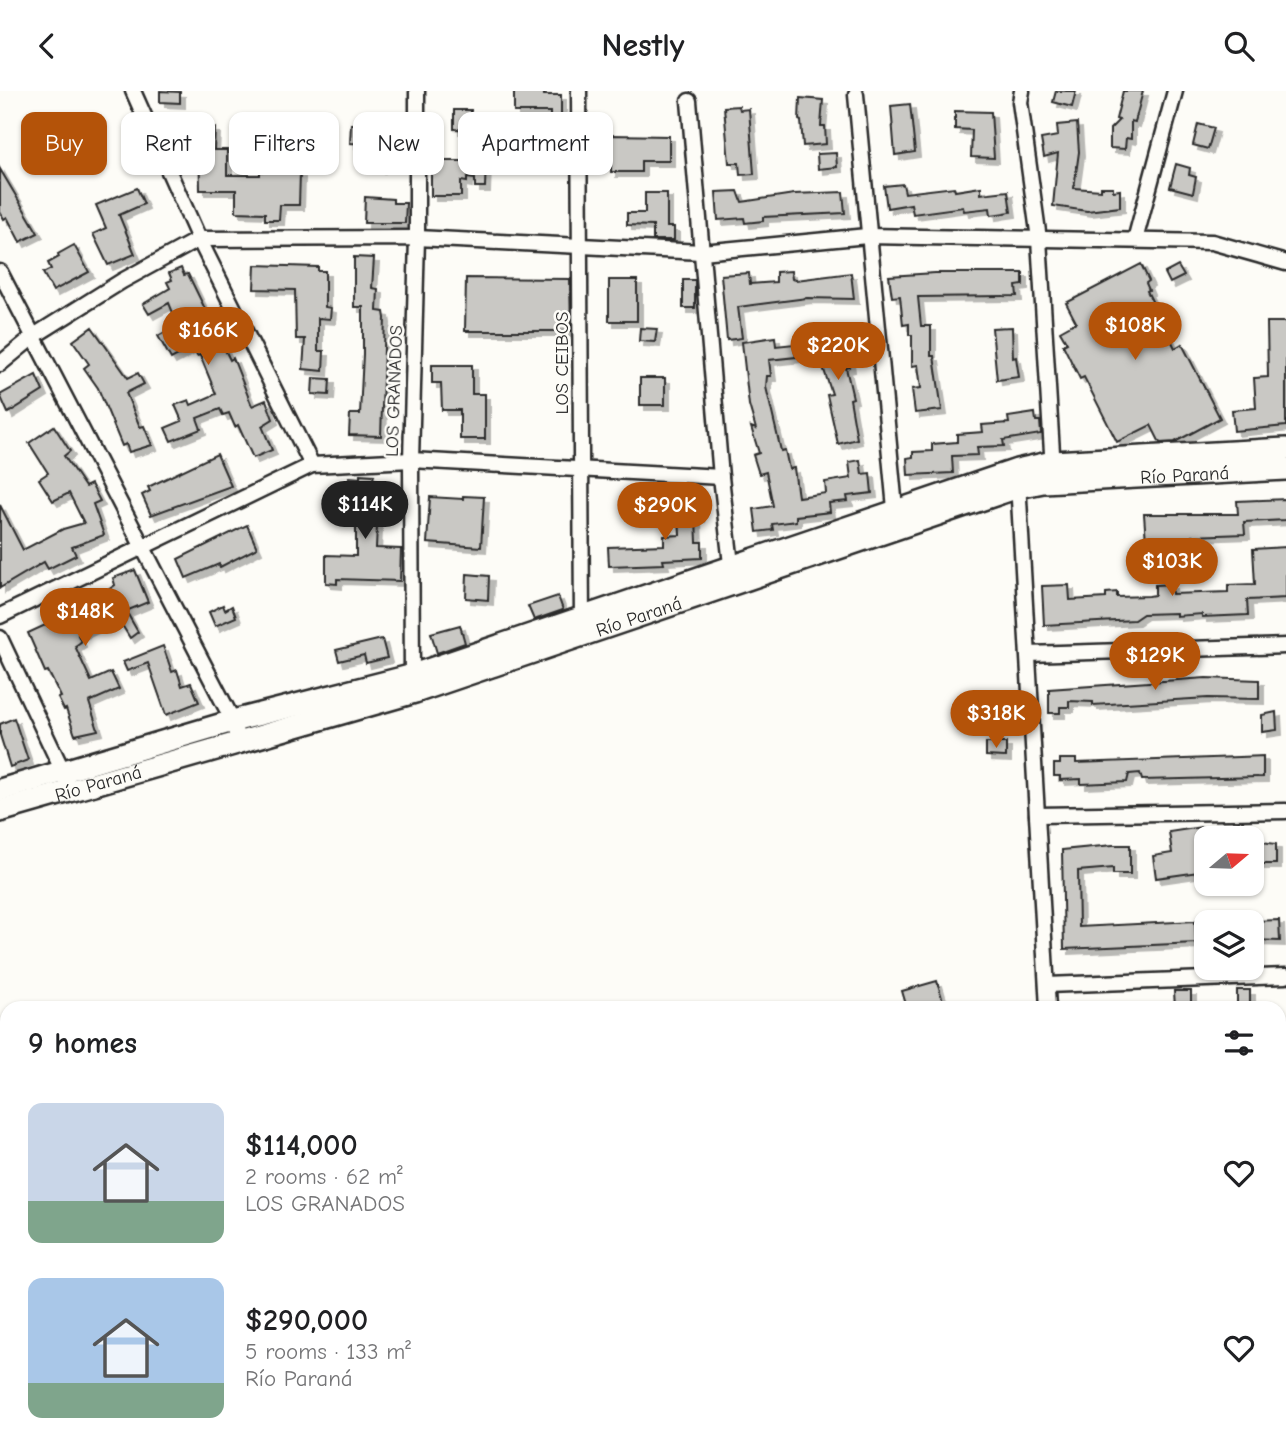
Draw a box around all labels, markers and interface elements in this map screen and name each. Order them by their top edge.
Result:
icon: back [28,27,66,65]
text: Nestly [602,27,684,64]
icon: search [1220,27,1258,65]
chip: Buy [21,112,107,175]
chip: Rent [121,112,215,175]
chip: Filters [229,112,339,175]
chip: New [353,112,444,175]
chip: Apartment [458,112,613,175]
pin: $108K [1086,303,1184,362]
pin: $166K [159,307,257,367]
street label: LOS CEIBOS [551,311,573,415]
text: $108K [1105,311,1165,338]
text: $166K [178,316,238,343]
pin: $220K [789,323,887,382]
street label: LOS GRANADOS [381,325,407,457]
text: $220K [807,331,869,358]
street label: Río Paraná [1140,462,1230,489]
pin: $114K [316,482,414,541]
pin: $290K [616,483,714,542]
text: $114K [337,490,393,517]
text: $290K [633,491,697,518]
pin: $103K [1123,539,1221,598]
text: $103K [1142,547,1202,574]
pin: $148K [36,589,134,648]
street label: Río Paraná [593,592,685,642]
text: $148K [56,597,114,624]
pin: $129K [1106,633,1204,692]
text: $129K [1125,641,1185,668]
pin: $318K [947,691,1045,750]
text: $318K [967,699,1025,726]
street label: Río Paraná [52,761,144,807]
north arrow [1194,826,1264,896]
map controls [1194,826,1264,980]
button: layers [1194,910,1264,980]
icon: filters [1220,1024,1258,1062]
text: 9 homes [28,1026,137,1061]
text: $114,000 [245,1128,358,1163]
icon: home [84,1131,168,1215]
icon: heart [1220,1154,1258,1192]
text: 2 rooms · 62 m² [245,1163,403,1190]
text: LOS GRANADOS [245,1190,405,1217]
text: $290,000 [245,1303,368,1338]
icon: home [84,1306,168,1390]
icon: heart [1220,1329,1258,1367]
text: 5 rooms · 133 m² [245,1338,411,1365]
text: Río Paraná [245,1365,353,1392]

